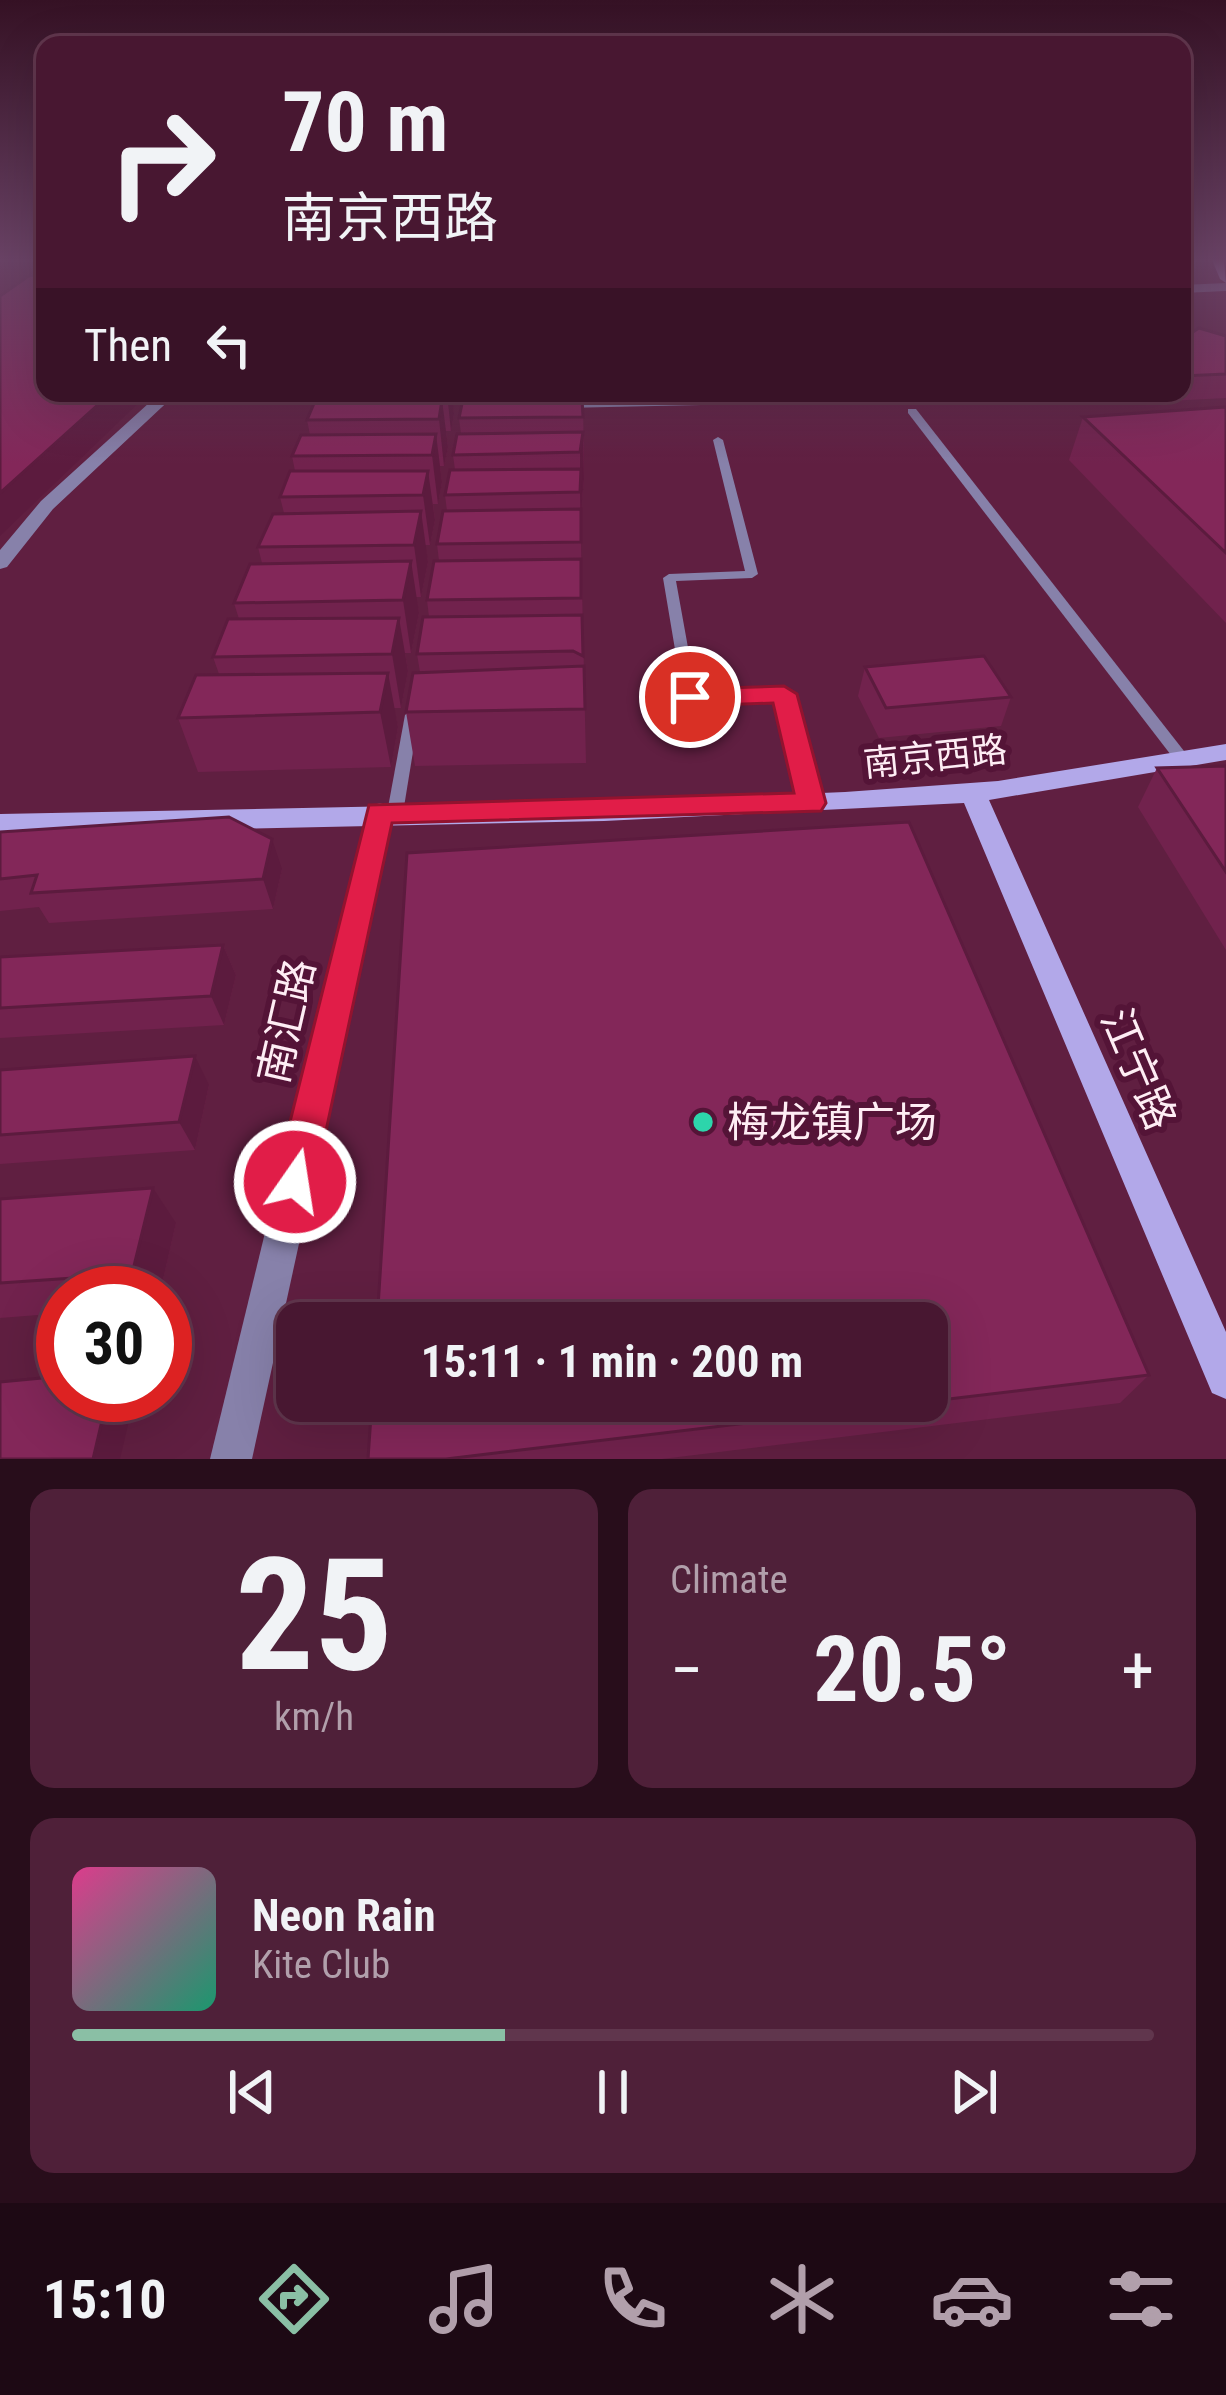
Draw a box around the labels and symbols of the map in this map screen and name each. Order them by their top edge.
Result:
pin [639,646,741,748]
street label: 南京西路 [861,729,1009,785]
street label: 南汇路 [248,954,325,1088]
street label: 江宁路 [1091,1002,1186,1137]
place label: 梅龙镇广场 [727,1098,937,1147]
marker: 梅龙镇广场 [690,1109,716,1135]
position arrow [232,1119,358,1245]
speed limit sign: 30 [36,1266,192,1422]

